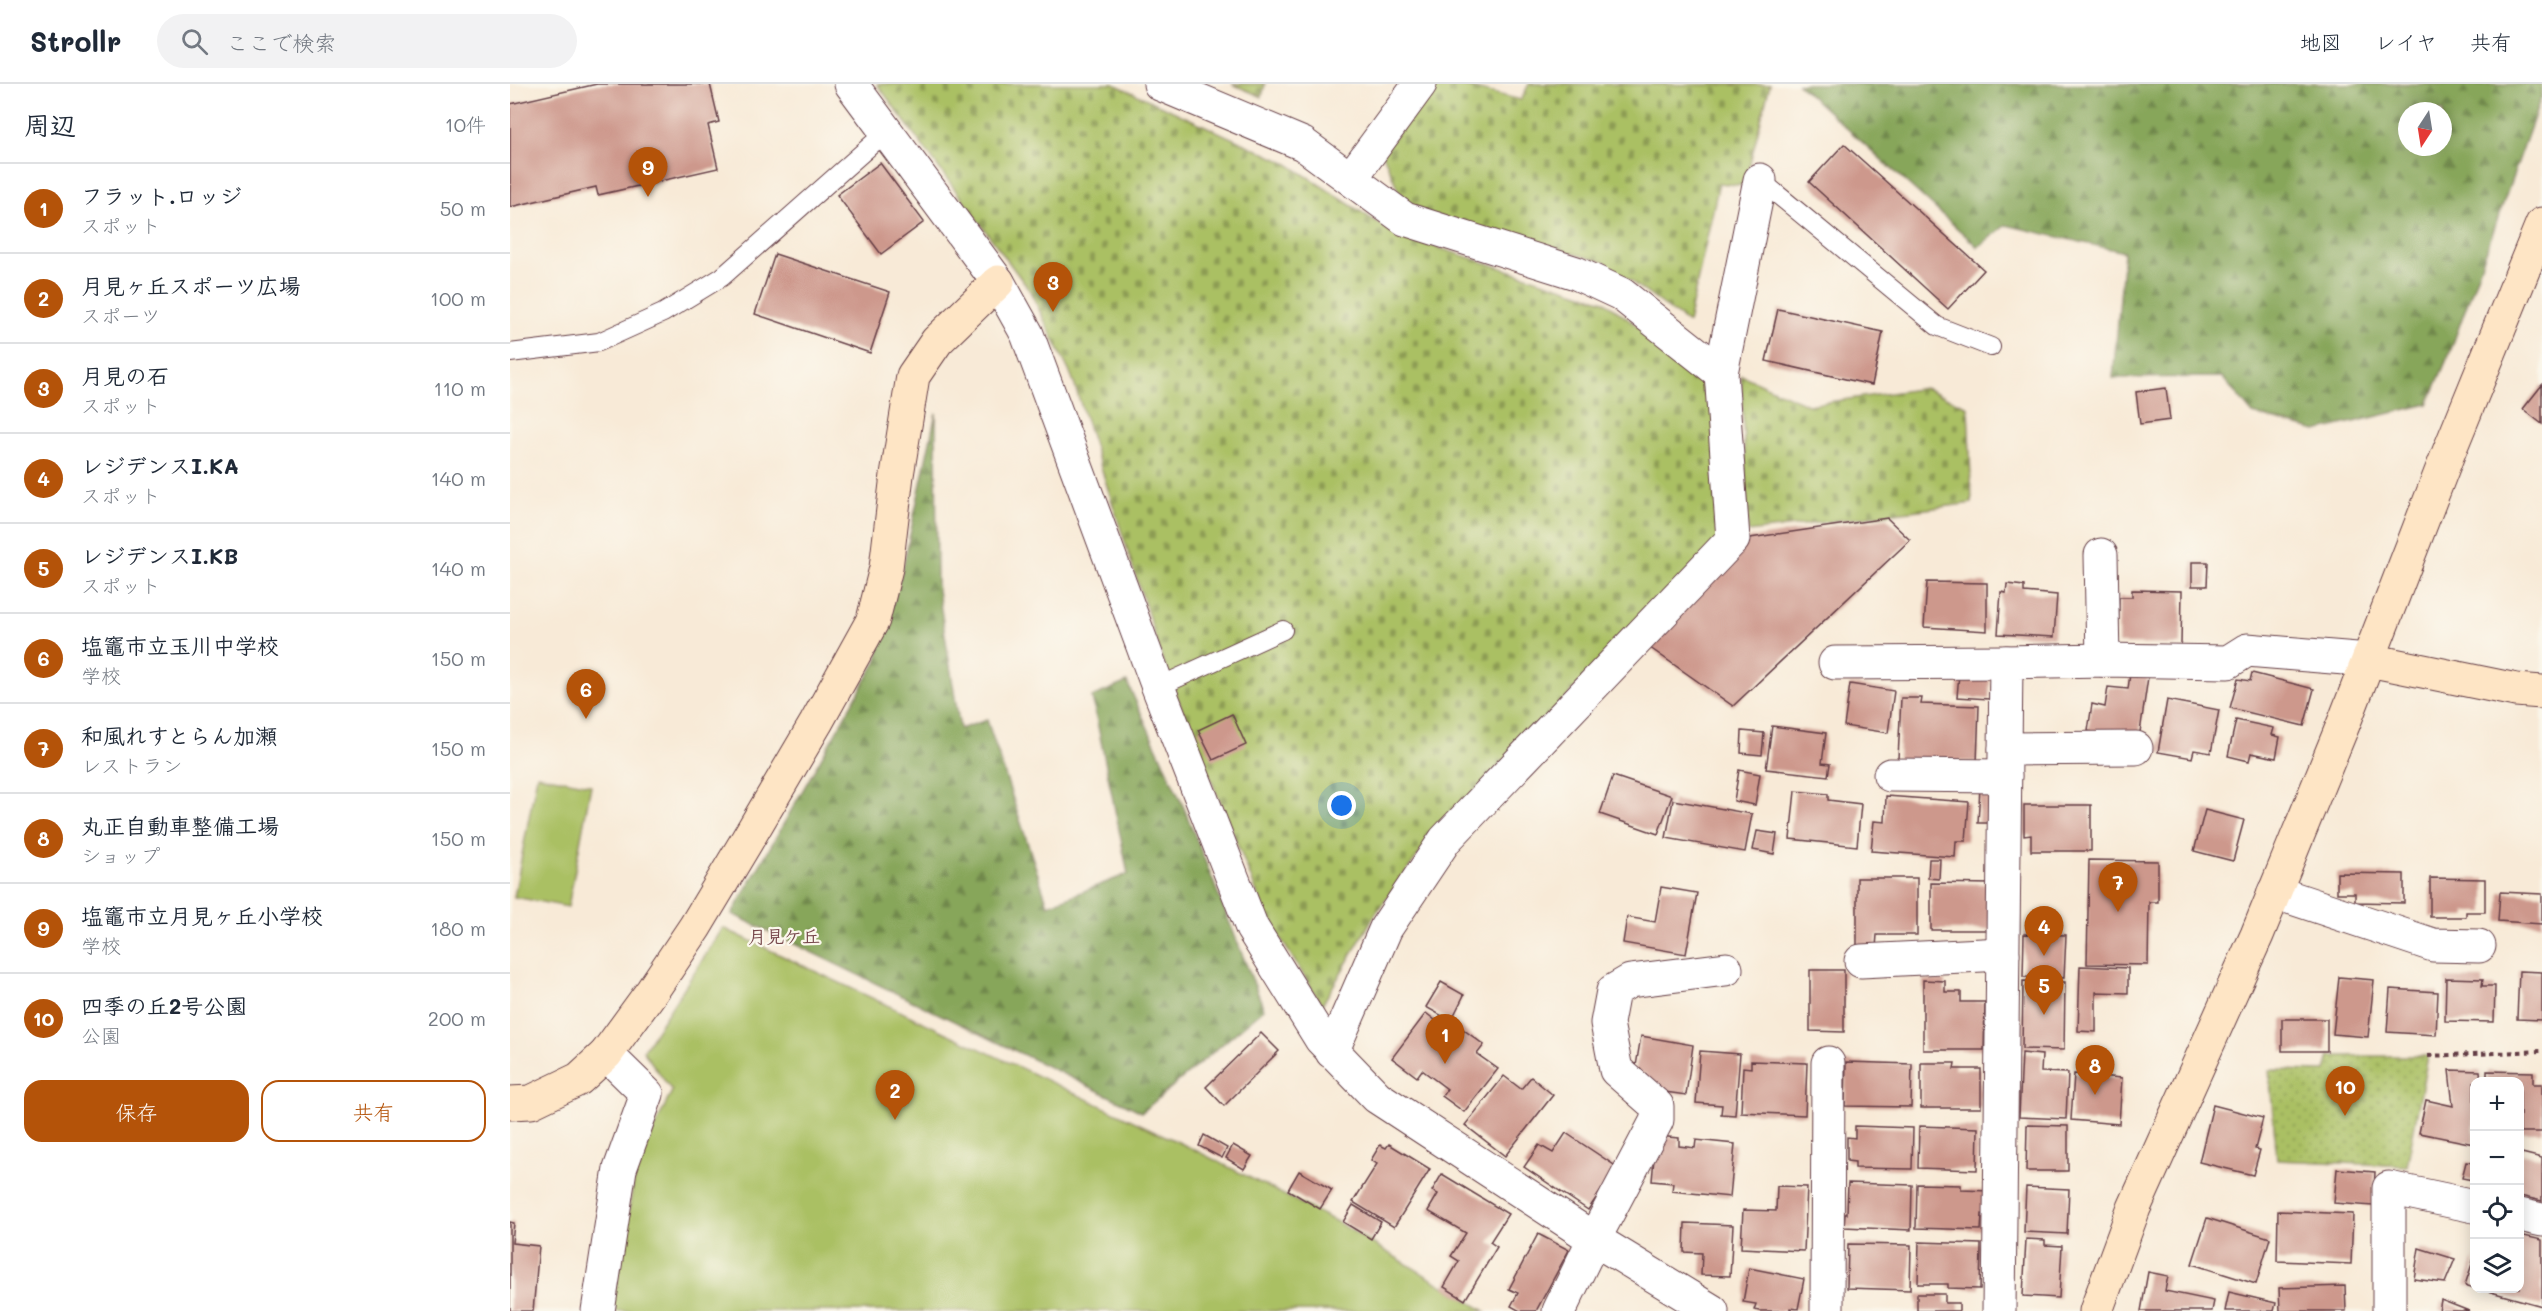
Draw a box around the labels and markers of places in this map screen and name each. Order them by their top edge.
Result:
pin: 9 [628,147,668,197]
pin: 3 [1034,262,1072,312]
pin: 6 [566,670,606,719]
pin: 7 [2098,862,2138,912]
pin: 4 [2024,906,2063,956]
pin: 5 [2024,966,2063,1015]
pin: 1 [1426,1014,1464,1064]
pin: 8 [2076,1046,2114,1095]
pin: 10 [2326,1066,2364,1116]
pin: 2 [876,1070,914,1120]

